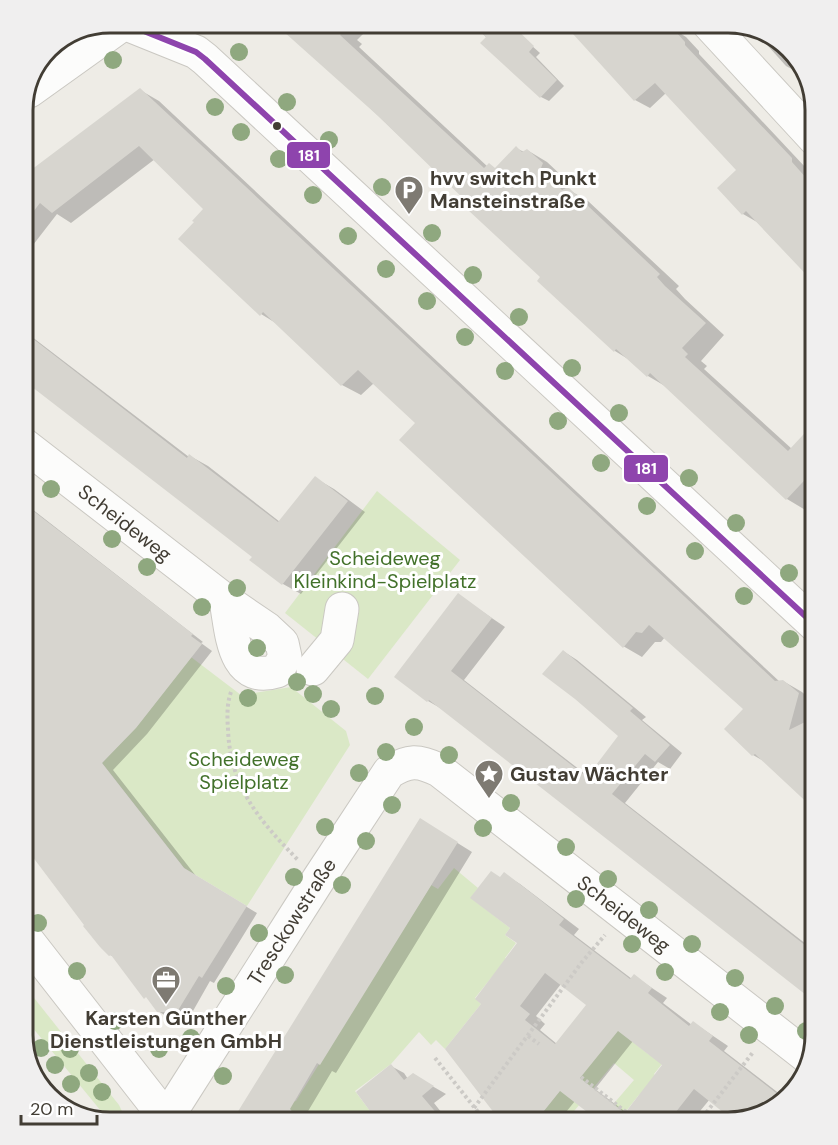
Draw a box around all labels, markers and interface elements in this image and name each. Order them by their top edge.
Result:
unlabelled marker [271,120,283,132]
line badge: 181 [286,141,331,169]
text: 181 [298,145,320,166]
place label: hvv switch Punkt Mansteinstraße [430,165,597,214]
parking icon: hvv switch Punkt Mansteinstraße [393,174,425,216]
line badge: 181 [623,454,669,483]
text: 181 [635,458,657,479]
street label: Scheideweg [73,478,177,567]
park label: Scheideweg Kleinkind-Spielplatz [294,545,476,594]
park label: Scheideweg Spielplatz [188,746,300,795]
place icon: Gustav Wächter [473,758,505,800]
place label: Gustav Wächter [510,761,668,787]
street label: Tresckowstraße [241,853,342,990]
street label: Scheideweg [572,869,676,958]
office icon: Karsten Günther Dienstleistungen GmbH [150,964,182,1006]
place label: Karsten Günther Dienstleistungen GmbH [50,1005,282,1054]
scale bar [21,1088,98,1126]
text: 20 m [30,1097,73,1121]

